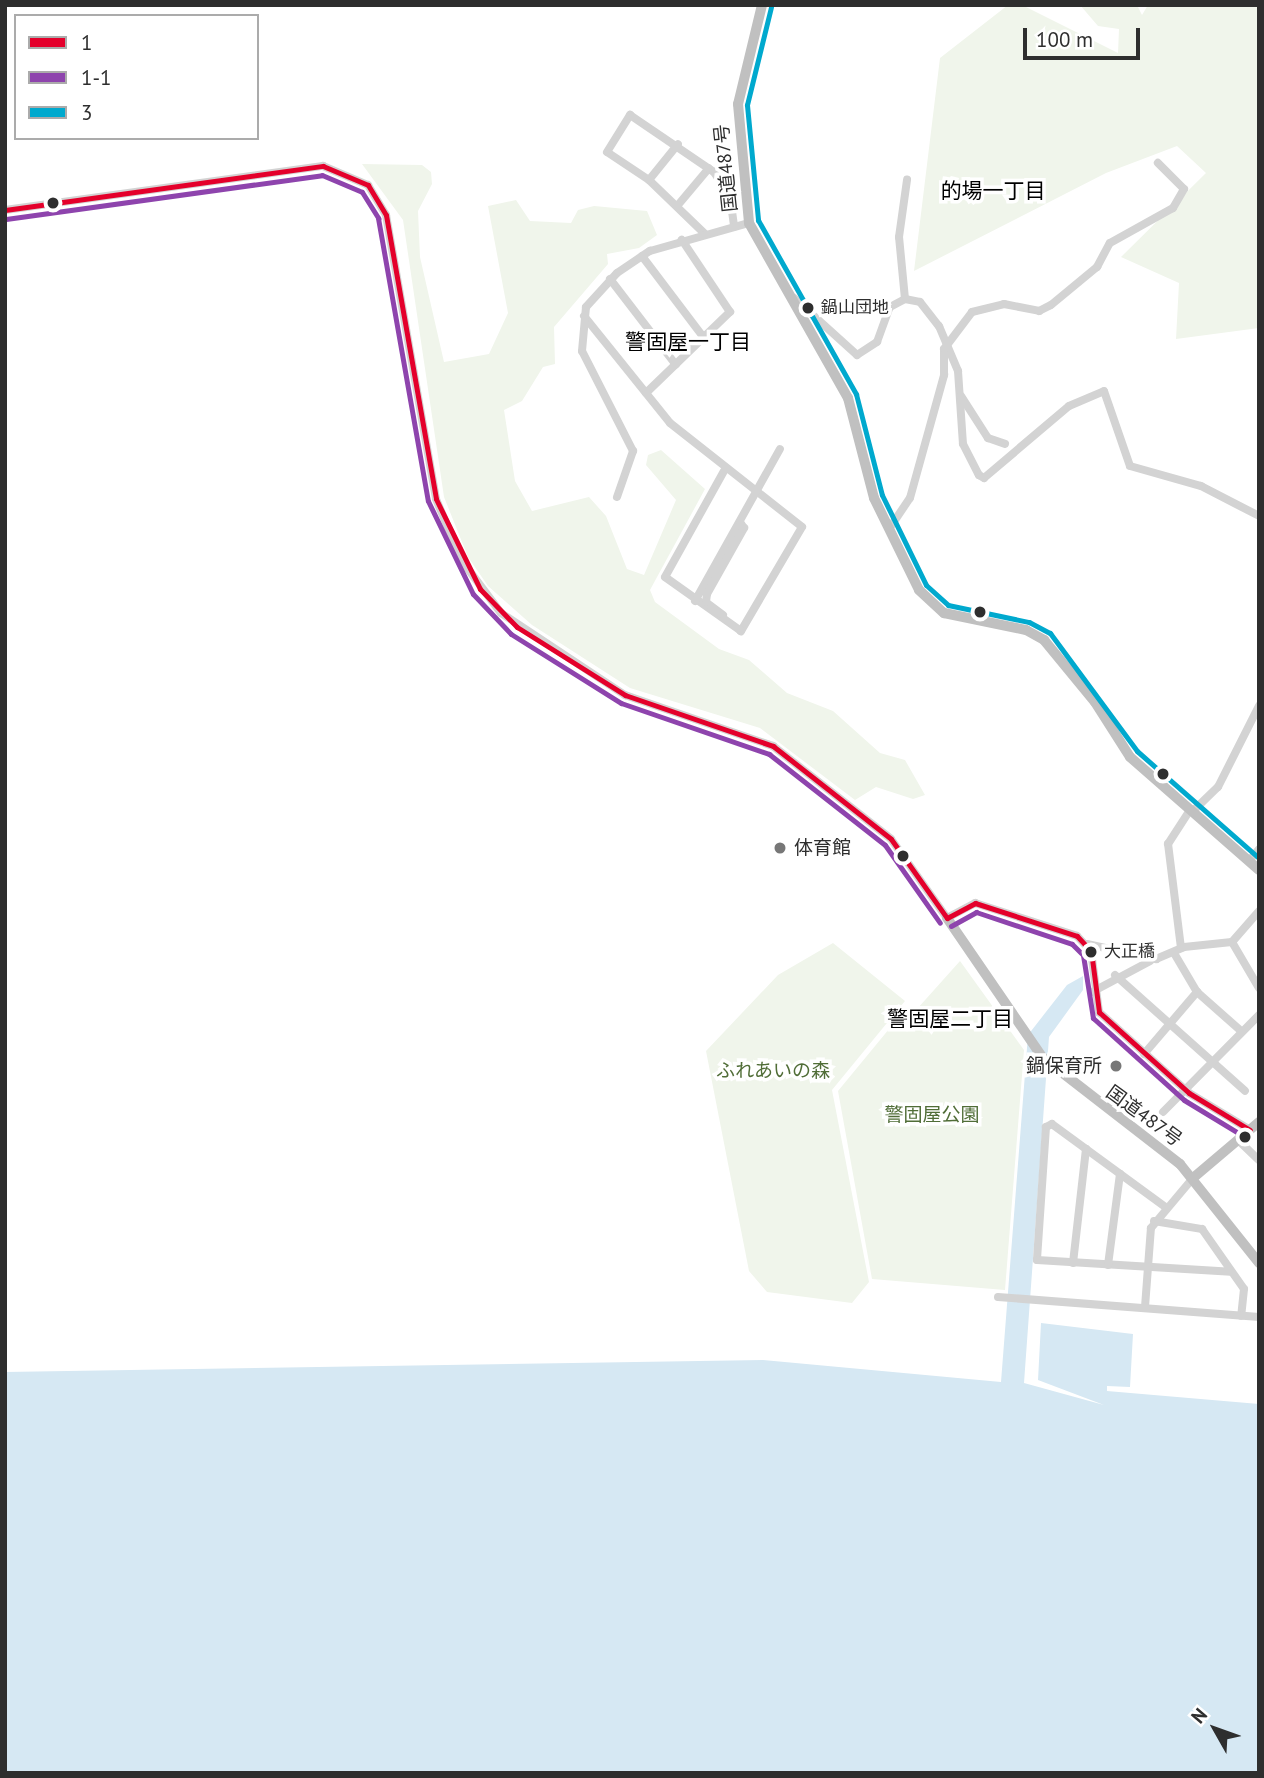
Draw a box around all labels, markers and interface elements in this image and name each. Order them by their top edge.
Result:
legend [14,14,259,140]
scale bar [1026,14,1143,58]
text: 100 m [1036,26,1093,53]
text: 1 [81,29,92,56]
text: 1-1 [81,64,111,91]
text: 3 [81,99,92,126]
street label: 国道487号 [710,123,742,213]
district label: 的場一丁目 [941,178,1045,204]
unlabelled marker [46,196,60,210]
place label: 鍋山団地 [821,298,889,318]
marker: 鍋山団地 [801,301,815,315]
district label: 警固屋一丁目 [625,329,751,355]
unlabelled marker [973,605,987,619]
unlabelled marker [1156,767,1170,781]
place label: 体育館 [794,837,851,859]
marker: 体育館 [772,840,788,856]
unlabelled marker [896,849,910,863]
place label: 大正橋 [1104,942,1155,962]
marker: 大正橋 [1084,945,1098,959]
district label: 警固屋二丁目 [887,1006,1013,1032]
place label: 鍋保育所 [1026,1055,1102,1077]
marker: 鍋保育所 [1108,1058,1124,1074]
park label: ふれあいの森 [716,1060,830,1082]
street label: 国道487号 [1102,1081,1186,1151]
park label: 警固屋公園 [885,1104,979,1126]
unlabelled marker [1238,1130,1252,1144]
north arrow [1180,1694,1250,1764]
text: N [1186,1703,1212,1728]

